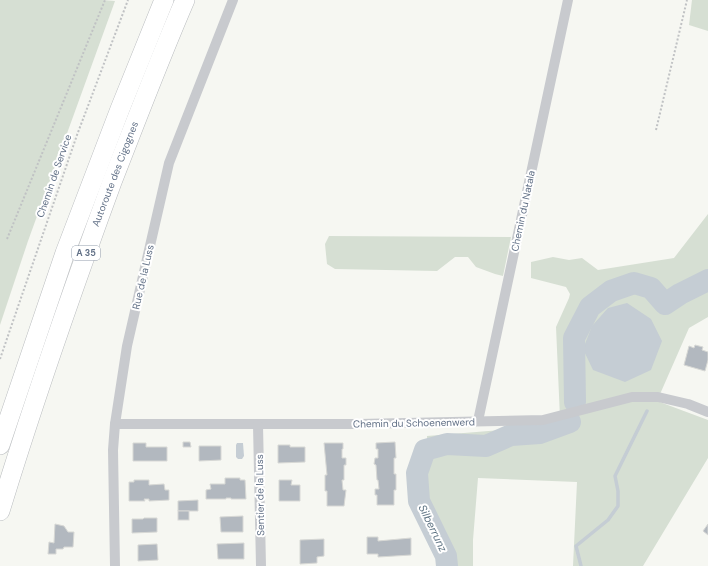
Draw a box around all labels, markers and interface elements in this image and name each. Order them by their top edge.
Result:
street label: Autoroute des Cigognes [89,120,141,228]
street label: Chemin de Service [34,132,74,219]
street label: Chemin du Natala [508,169,538,253]
street label: Rue de la Luss [129,243,157,311]
road number: A 35 [72,246,100,260]
street label: Chemin du Schoenenwerd [353,415,475,431]
street label: Sentier de la Luss [253,454,267,536]
water label: Silberrunz [416,502,451,555]

